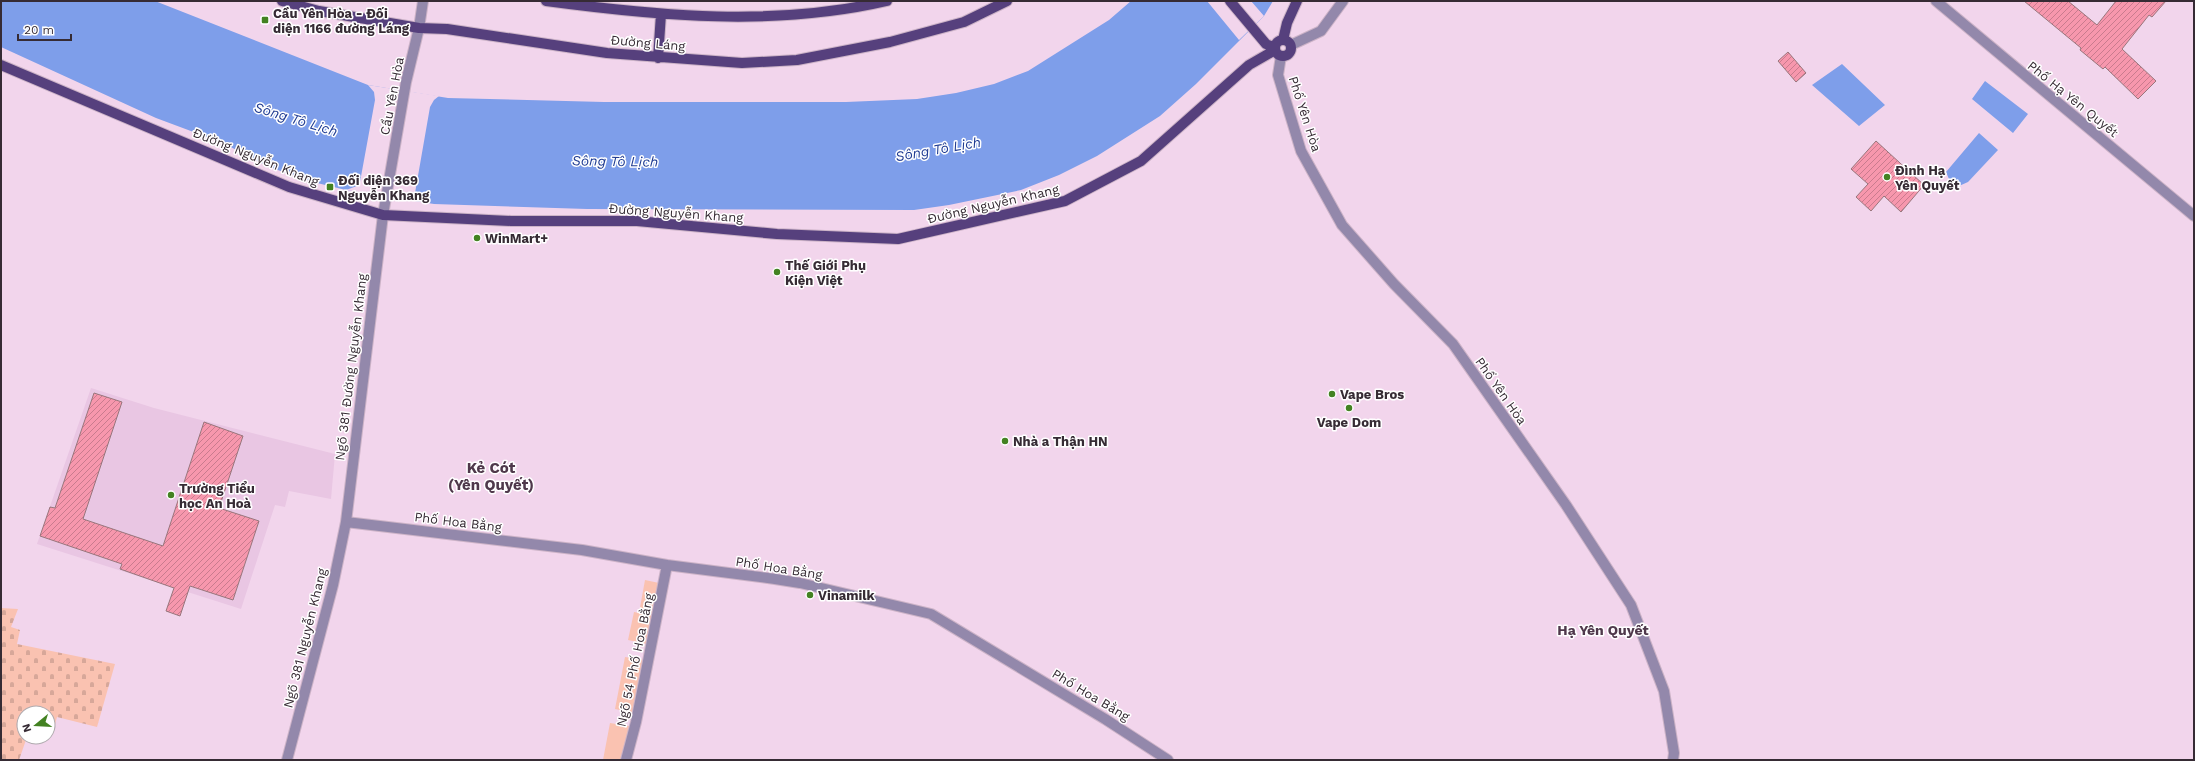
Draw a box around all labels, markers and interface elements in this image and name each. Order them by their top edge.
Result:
place label: Cầu Yên Hòa - Đối diện 1166 đường Láng [273,6,410,36]
marker: Cầu Yên Hòa - Đối diện 1166 đường Láng [260,15,270,25]
scale bar [18,16,71,42]
text: 20 m [24,23,54,37]
street label: Đường Láng [610,32,686,54]
street label: Cầu Yên Hòa [377,55,407,136]
street label: Phố Hạ Yên Quyết [2025,58,2122,141]
street label: Phố Yên Hòa [1286,74,1324,154]
water label: Sông Tô Lịch [252,99,340,139]
street label: Đường Nguyễn Khang [191,124,322,189]
water label: Sông Tô Lịch [894,134,982,164]
water label: Sông Tô Lịch [572,152,658,170]
place label: Đình Hạ Yên Quyết [1895,163,1960,193]
marker: Đình Hạ Yên Quyết [1882,172,1892,182]
place label: Đối diện 369 Nguyễn Khang [338,173,430,203]
street label: Đường Nguyễn Khang [925,181,1060,226]
marker: Đối diện 369 Nguyễn Khang [325,182,335,192]
street label: Đường Nguyễn Khang [608,200,744,225]
place label: WinMart+ [485,231,548,246]
marker: WinMart+ [472,233,482,243]
place label: Thế Giới Phụ Kiện Việt [785,258,866,288]
marker: Thế Giới Phụ Kiện Việt [772,267,782,277]
street label: Ngõ 381 Đường Nguyễn Khang [331,272,370,461]
street label: Phố Yên Hòa [1472,354,1530,428]
place label: Vape Bros [1340,387,1404,402]
marker: Vape Bros [1327,389,1337,399]
marker: Vape Dom [1344,403,1354,413]
place label: Vape Dom [1317,415,1381,430]
place label: Nhà a Thận HN [1013,434,1108,449]
marker: Nhà a Thận HN [1000,436,1010,446]
district label: Kẻ Cót (Yên Quyết) [448,459,534,494]
place label: Trường Tiểu học An Hoà [179,480,255,511]
marker: Trường Tiểu học An Hoà [166,490,176,500]
street label: Phố Hoa Bằng [414,509,503,535]
street label: Phố Hoa Bằng [734,554,824,582]
street label: Ngõ 381 Nguyễn Khang [279,566,330,709]
place label: Vinamilk [818,588,876,603]
marker: Vinamilk [805,590,815,600]
street label: Ngõ 54 Phố Hoa Bằng [613,592,657,728]
district label: Hạ Yên Quyết [1557,622,1649,638]
street label: Phố Hoa Bằng [1050,666,1133,724]
north arrow [16,705,56,745]
text: N [20,722,34,734]

